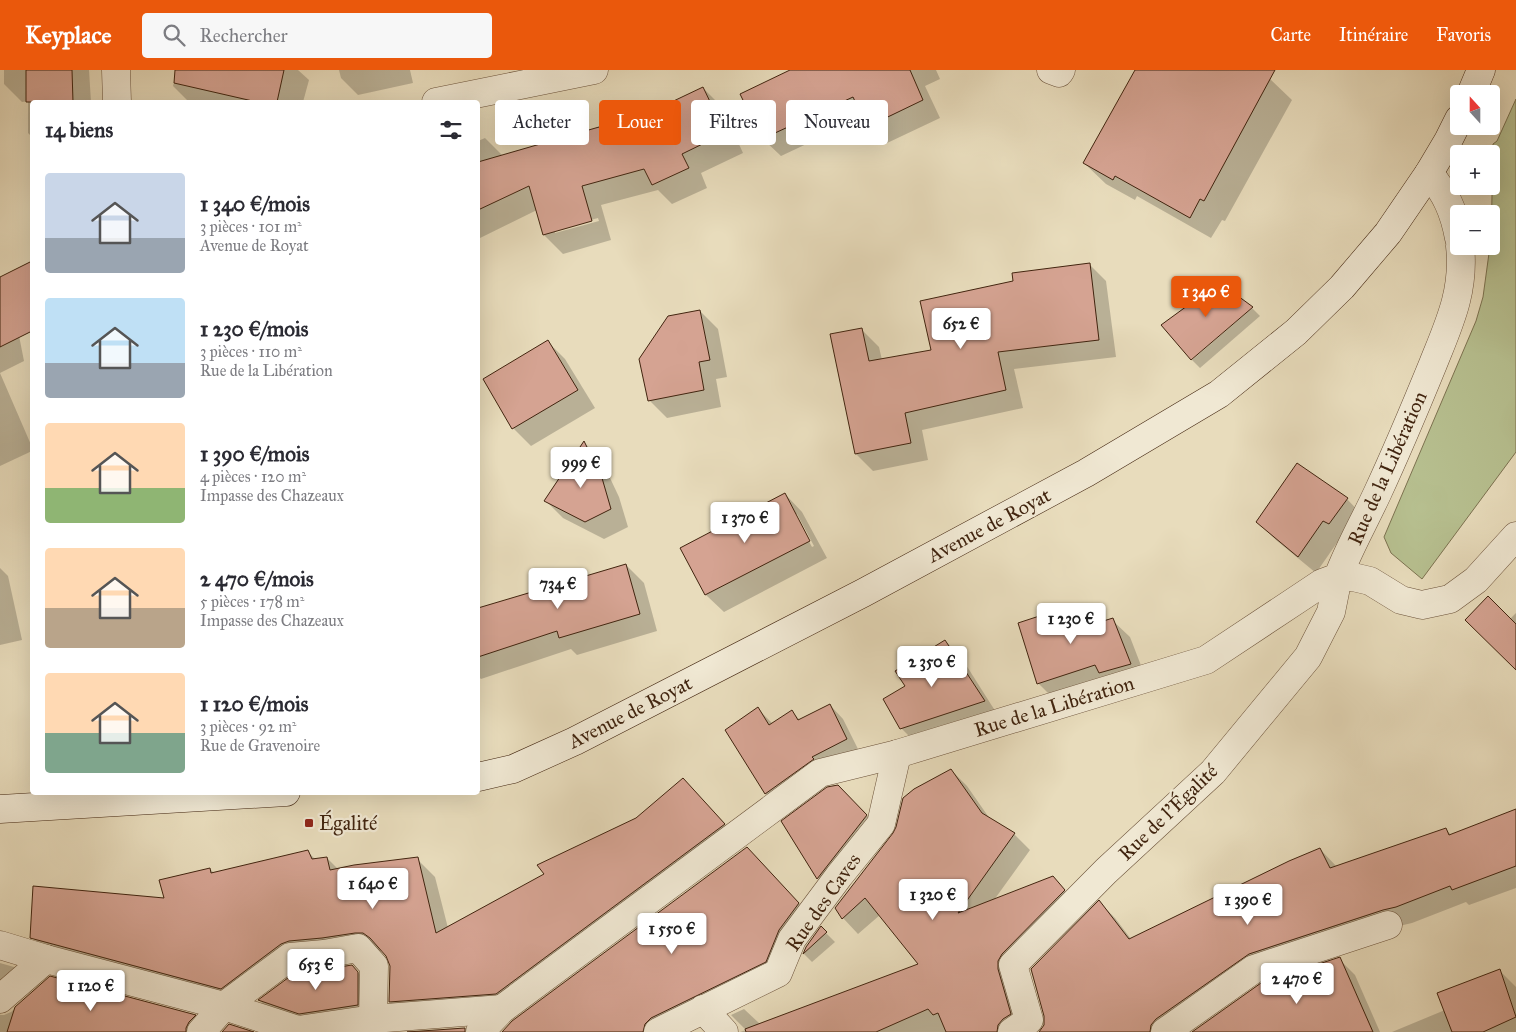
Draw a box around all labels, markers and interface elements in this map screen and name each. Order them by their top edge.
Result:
search box [142,13,492,58]
text: Keyplace [25,20,112,50]
icon: search [160,21,188,49]
text: Rechercher [200,24,288,47]
text: Carte [1271,24,1311,46]
text: Itinéraire [1339,24,1408,46]
text: Favoris [1436,24,1491,46]
north arrow [1450,85,1500,135]
map controls [1450,85,1500,255]
chip: Acheter [495,100,589,145]
chip: Louer [599,100,681,145]
chip: Filtres [691,100,776,145]
chip: Nouveau [786,100,888,145]
icon: filters [437,116,465,144]
text: 14 biens [45,117,113,143]
button: + [1450,145,1500,195]
text: 1 340 €/mois [200,191,310,217]
icon: home [85,193,145,253]
button: − [1450,205,1500,255]
text: 3 pièces · 101 m² [200,217,302,236]
text: Avenue de Royat [200,236,309,255]
pin: 1 340 € [1160,276,1252,318]
text: 1 340 € [1182,282,1230,301]
pin: 652 € [926,308,996,350]
text: 652 € [943,314,979,333]
text: 1 230 €/mois [200,316,308,342]
icon: home [85,318,145,378]
text: 3 pièces · 110 m² [200,342,302,361]
text: Rue de la Libération [200,361,333,380]
street label: Rue de la Libération [1342,387,1432,549]
text: 1 390 €/mois [200,441,309,467]
icon: home [85,443,145,503]
pin: 999 € [546,446,616,489]
text: 999 € [562,453,600,472]
text: 4 pièces · 120 m² [200,467,306,486]
street label: Avenue de Royat [923,483,1055,568]
text: Impasse des Chazeaux [200,486,344,505]
pin: 1 370 € [699,502,791,544]
text: 1 370 € [721,508,769,527]
text: 2 470 €/mois [200,566,314,592]
icon: home [85,568,145,628]
pin: 734 € [523,568,593,610]
text: 734 € [540,574,577,593]
text: 5 pièces · 178 m² [200,592,304,611]
pin: 1 230 € [1025,602,1117,645]
text: 1 230 € [1048,609,1094,628]
text: Impasse des Chazeaux [200,611,344,630]
pin: 2 350 € [886,646,978,688]
text: 2 350 € [908,652,956,671]
street label: Avenue de Royat [563,670,696,754]
street label: Rue de la Libération [971,670,1137,742]
text: 1 120 €/mois [200,691,308,717]
icon: home [85,693,145,753]
text: 3 pièces · 92 m² [200,717,297,736]
text: Rue de Gravenoire [200,736,320,755]
street label: Rue de l'Égalité [1112,757,1224,866]
place label: Égalité [319,809,378,836]
marker: Égalité [303,817,315,829]
street label: Rue des Caves [780,848,866,956]
pin: 1 640 € [327,868,419,910]
text: 1 640 € [348,874,398,893]
pin: 1 320 € [887,878,979,921]
pin: 1 390 € [1202,884,1294,926]
text: 1 320 € [910,885,956,904]
text: 1 390 € [1224,890,1272,909]
pin: 1 550 € [626,912,718,955]
text: 1 550 € [648,919,696,938]
pin: 653 € [281,948,351,991]
text: 653 € [298,955,334,974]
pin: 2 470 € [1251,962,1343,1005]
text: 2 470 € [1272,969,1322,988]
pin: 1 120 € [45,970,137,1012]
text: 1 120 € [68,976,114,995]

